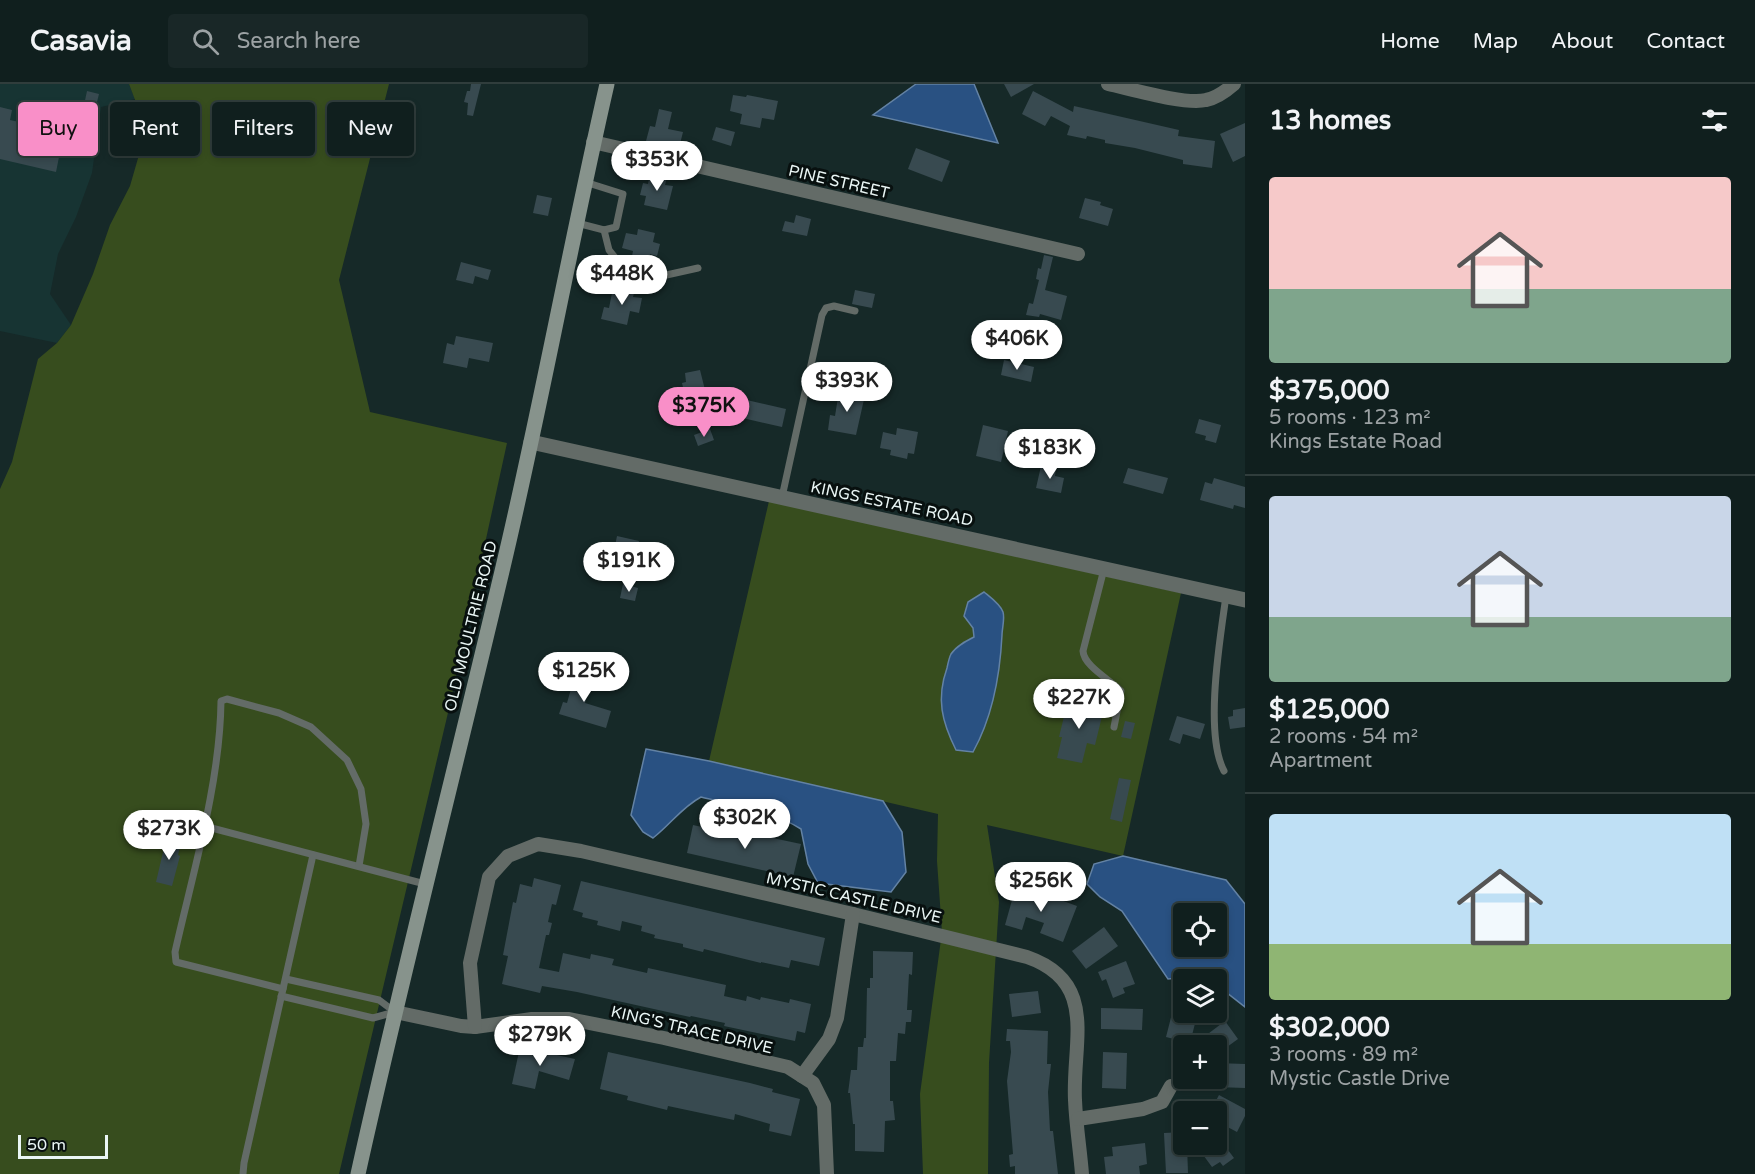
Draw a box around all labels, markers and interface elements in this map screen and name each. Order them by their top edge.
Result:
search box [168,14,588,68]
text: Casavia [30,24,132,58]
icon: search [189,25,222,58]
text: Search here [237,28,360,54]
text: Home [1380,29,1440,54]
text: Map [1473,29,1518,54]
text: About [1551,29,1613,54]
text: Contact [1646,29,1725,54]
chip: Buy [18,102,98,156]
chip: Rent [110,102,200,156]
chip: Filters [212,102,315,156]
chip: New [327,102,414,156]
icon: filters [1698,104,1731,137]
text: 13 homes [1269,105,1391,136]
pin: $353K [615,141,699,192]
text: $353K [625,148,689,172]
street label: PINE STREET [786,161,891,203]
icon: home [1446,216,1554,324]
pin: $448K [580,255,664,306]
text: $448K [590,262,654,286]
pin: $406K [975,320,1059,371]
text: $406K [985,327,1049,351]
pin: $393K [805,362,889,413]
text: $393K [815,369,879,393]
text: $375,000 [1269,375,1389,406]
pin: $375K [662,387,746,438]
text: $375K [672,394,736,418]
text: 5 rooms · 123 m² [1269,406,1431,430]
pin: $183K [1008,429,1092,480]
text: Kings Estate Road [1269,430,1442,454]
text: $183K [1018,436,1082,460]
street label: KINGS ESTATE ROAD [809,477,975,531]
icon: home [1446,535,1554,643]
street label: OLD MOULTRIE ROAD [440,539,502,714]
pin: $191K [587,542,671,593]
text: $191K [597,549,661,573]
pin: $125K [542,652,626,703]
text: $125K [552,659,616,683]
pin: $227K [1037,679,1121,730]
text: $227K [1047,686,1111,710]
text: $125,000 [1269,694,1389,725]
text: 2 rooms · 54 m² [1269,725,1418,749]
text: Apartment [1269,749,1372,773]
pin: $302K [703,799,787,850]
text: $302K [713,806,777,830]
pin: $273K [127,810,211,861]
text: $273K [137,817,201,841]
icon: home [1446,853,1554,961]
pin: $256K [999,862,1083,913]
street label: MYSTIC CASTLE DRIVE [764,868,943,928]
text: $256K [1009,869,1073,893]
map controls [1173,903,1227,1155]
button: locate [1173,903,1227,957]
button: layers [1173,969,1227,1023]
street label: KING'S TRACE DRIVE [609,1002,775,1058]
text: $302,000 [1269,1012,1390,1043]
pin: $279K [498,1016,582,1067]
text: $279K [508,1023,572,1047]
button: + [1173,1035,1227,1089]
text: 3 rooms · 89 m² [1269,1043,1418,1067]
text: Mystic Castle Drive [1269,1067,1450,1091]
button: − [1173,1101,1227,1155]
scale bar [18,1132,108,1160]
text: 50 m [27,1135,66,1155]

